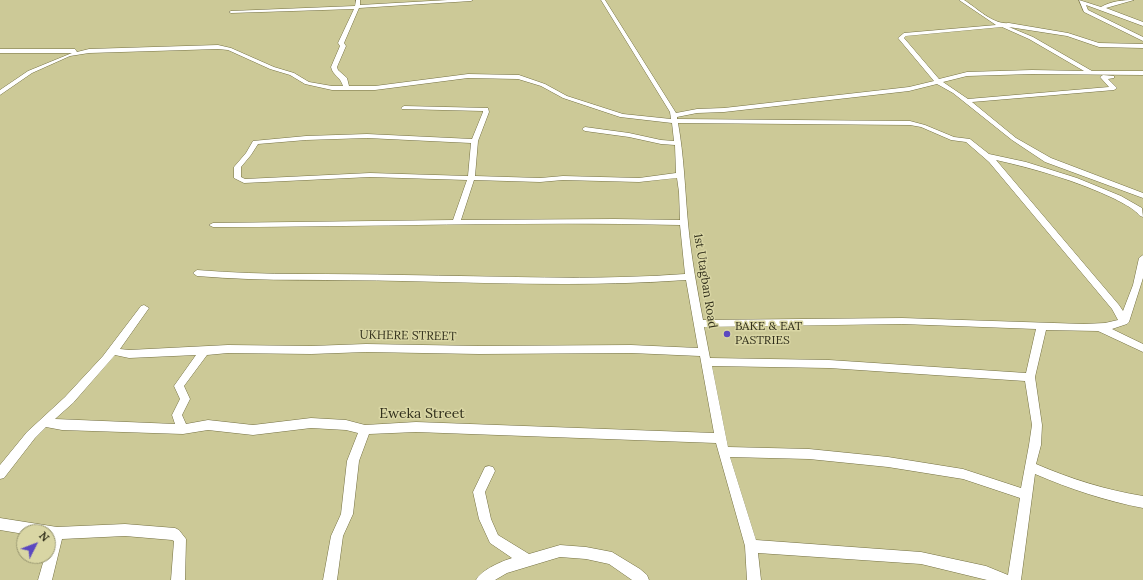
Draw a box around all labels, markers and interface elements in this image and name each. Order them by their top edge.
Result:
street label: 1st Utagban Road [690,233,720,329]
place label: BAKE & EAT PASTRIES [735,320,802,348]
street label: UKHERE STREET [359,328,457,344]
marker: BAKE & EAT PASTRIES [722,329,732,339]
street label: Eweka Street [379,406,465,422]
north arrow [16,524,56,564]
text: N [36,529,52,544]

